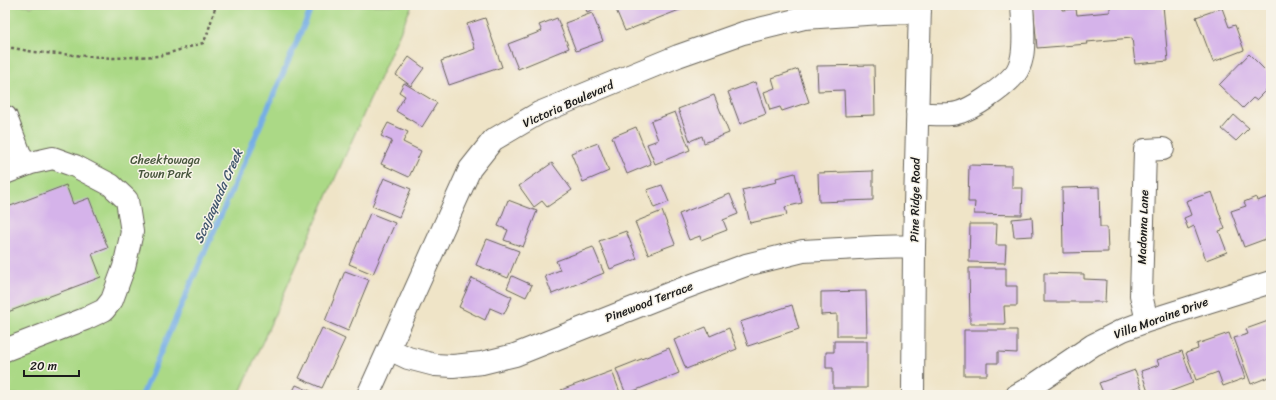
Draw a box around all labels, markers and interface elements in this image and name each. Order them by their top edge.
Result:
street label: Victoria Boulevard [519,73,619,134]
water label: Scajaquada Creek [187,144,250,247]
park label: Cheektowaga Town Park [130,149,201,185]
street label: Pine Ridge Road [903,156,927,242]
street label: Madonna Lane [1131,189,1155,265]
street label: Pinewood Terrace [602,275,696,329]
street label: Villa Moraine Drive [1111,291,1211,345]
scale bar [24,352,79,378]
text: 20 m [30,355,57,377]

